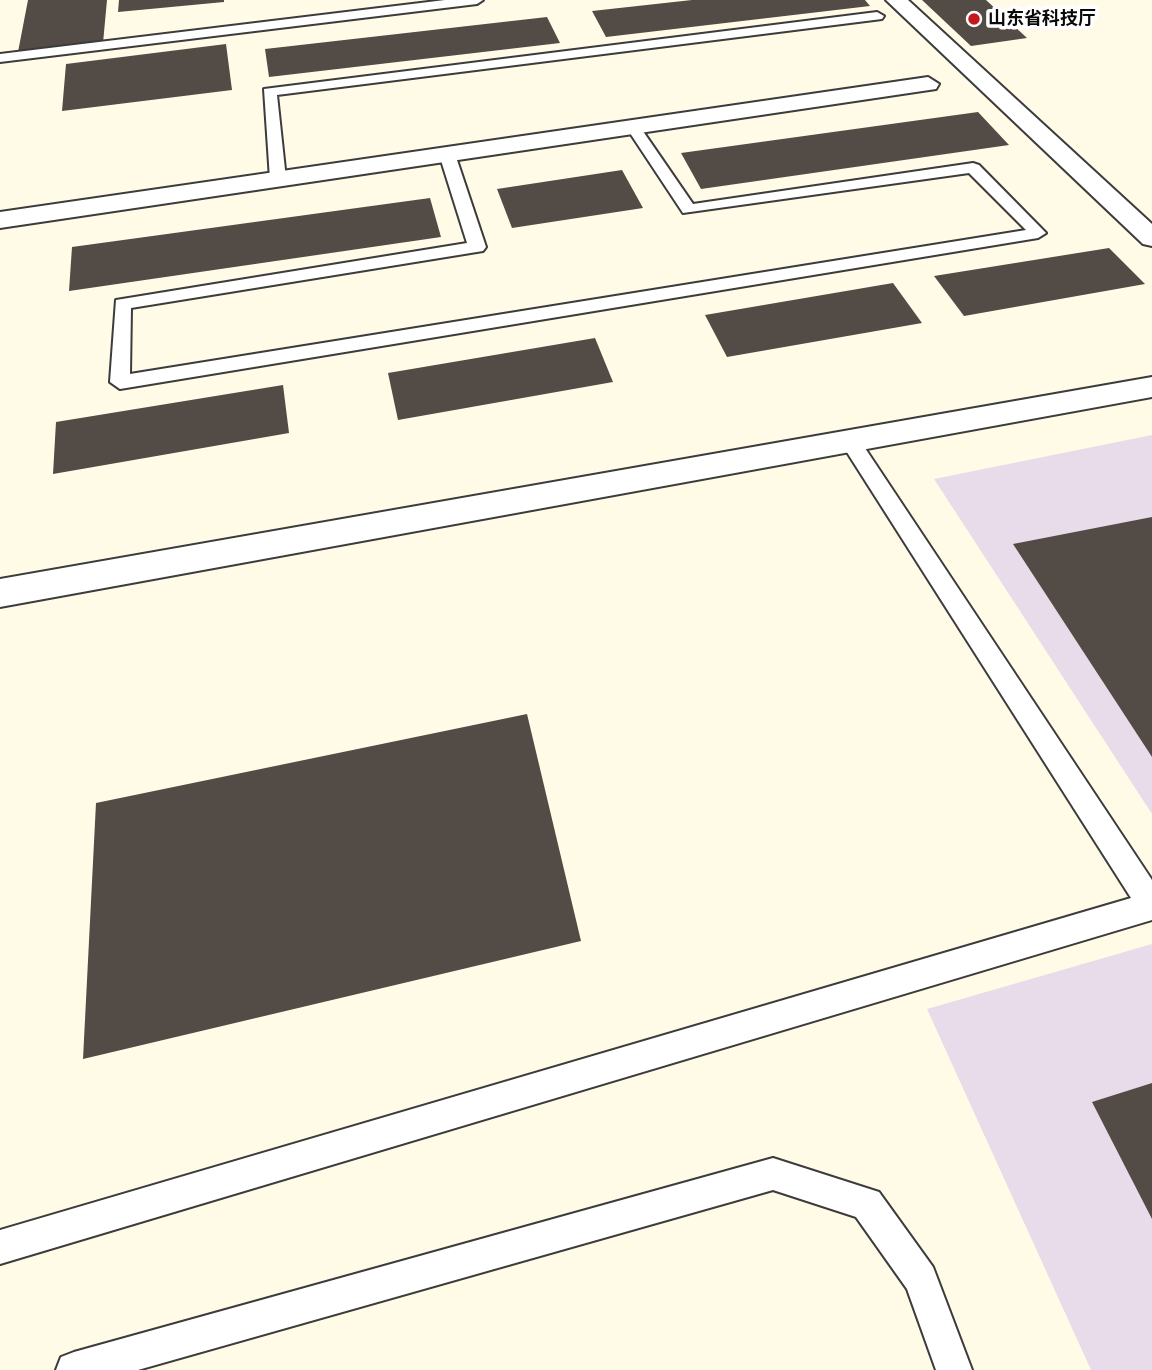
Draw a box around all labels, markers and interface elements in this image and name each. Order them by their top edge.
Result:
place label: 山东省科技厅 [988,8,1096,30]
marker: 山东省科技厅 [966,11,982,27]

